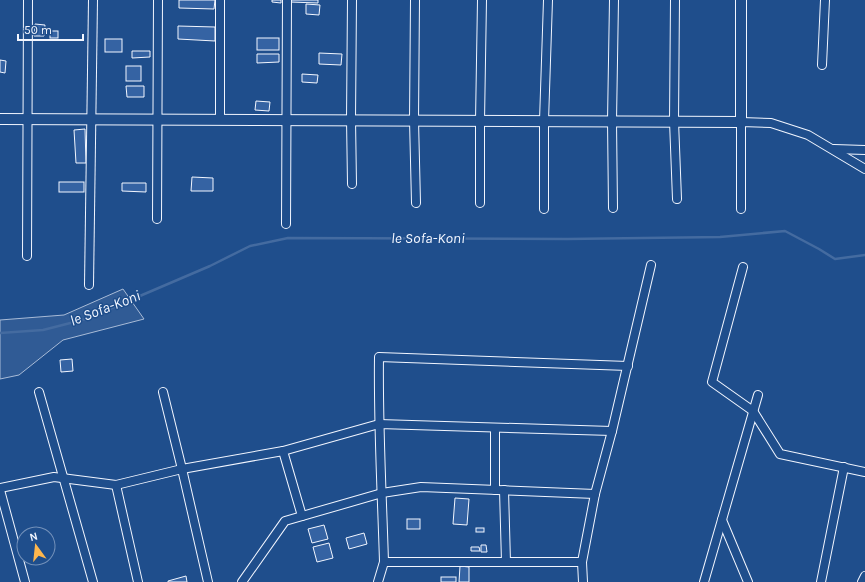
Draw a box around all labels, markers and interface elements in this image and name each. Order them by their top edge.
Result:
scale bar [18,16,83,42]
text: 50 m [24,23,52,37]
water label: le Sofa-Koni [391,229,465,247]
water label: le Sofa-Koni [67,286,143,330]
north arrow [16,526,56,566]
text: N [28,530,39,544]

